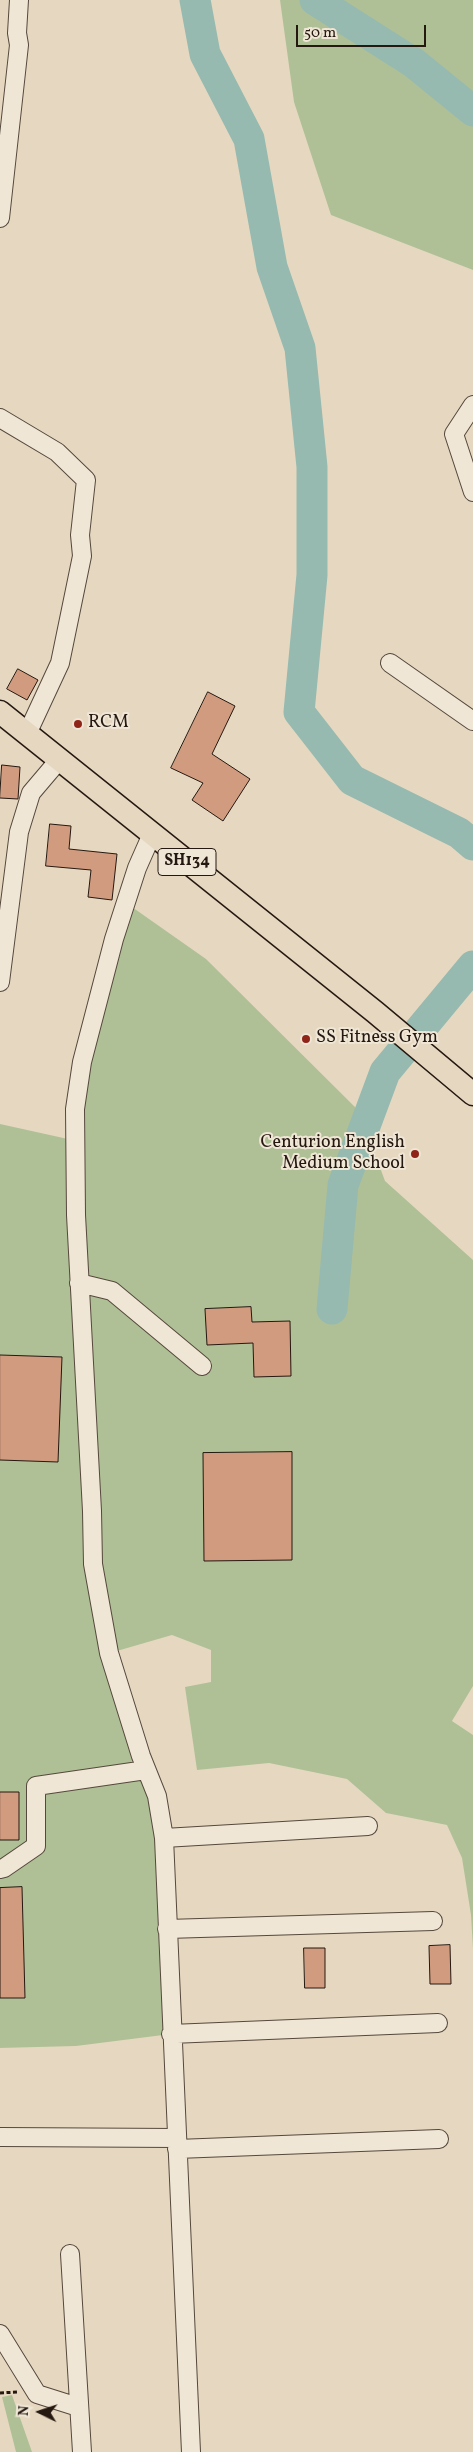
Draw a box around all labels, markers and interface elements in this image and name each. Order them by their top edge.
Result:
scale bar [298,15,428,47]
text: 50 m [304,23,336,44]
place label: RCM [88,713,129,735]
marker: RCM [72,718,84,730]
road number: SH134 [158,849,216,876]
place label: SS Fitness Gym [316,1028,438,1050]
marker: SS Fitness Gym [300,1033,312,1045]
place label: Centurion English Medium School [261,1133,405,1176]
marker: Centurion English Medium School [409,1148,421,1160]
north arrow [15,2387,65,2437]
text: N [15,2405,34,2417]

